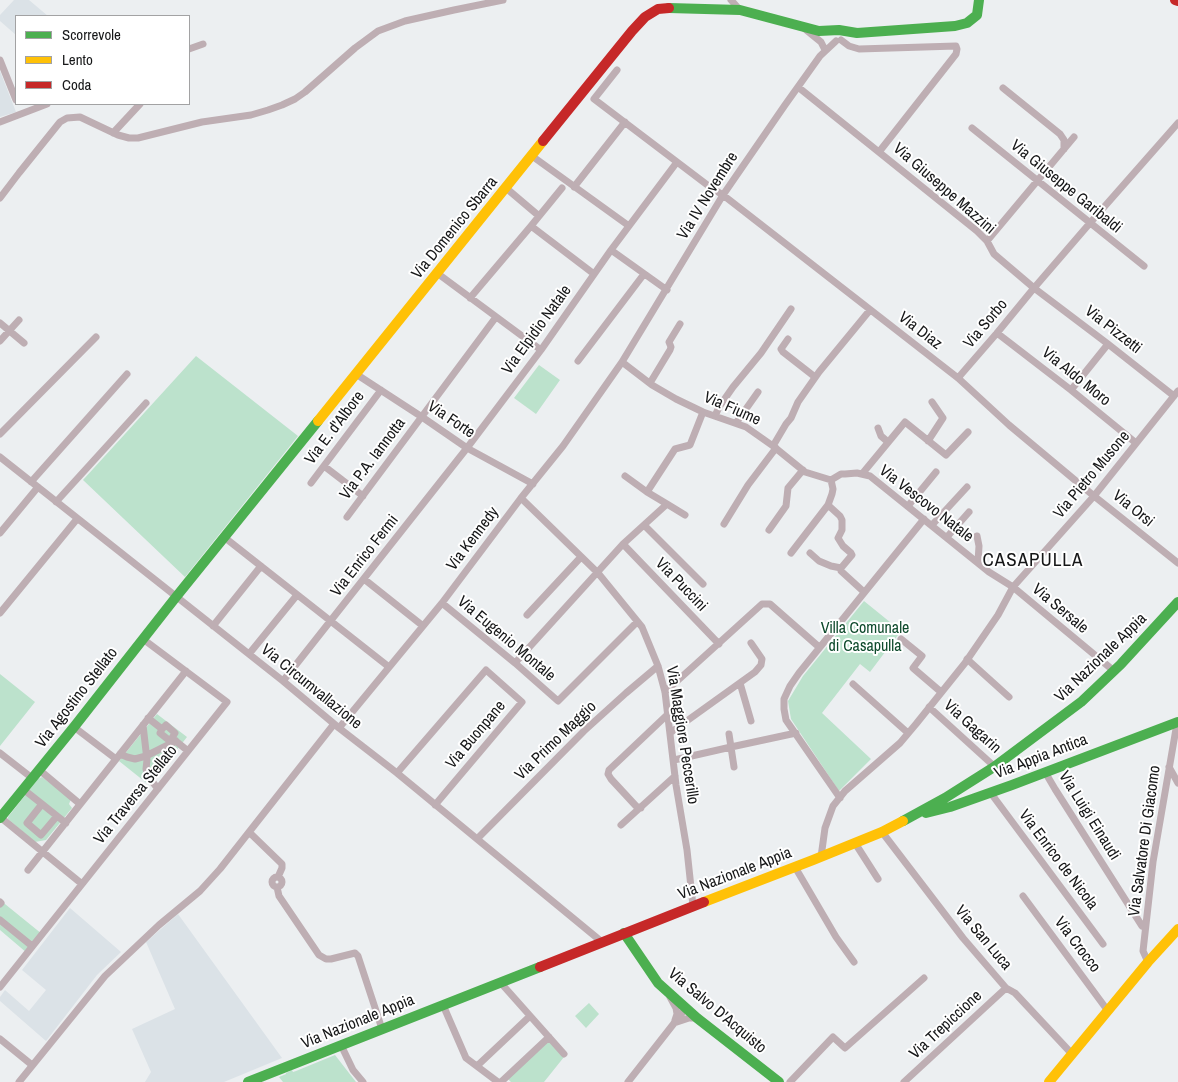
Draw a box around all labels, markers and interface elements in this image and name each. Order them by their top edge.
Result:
legend [15,15,190,105]
text: Scorrevole [62,24,121,45]
text: Lento [62,49,93,70]
text: Coda [62,74,91,95]
street label: Via Giuseppe Garibaldi [1006,136,1126,238]
street label: Via Giuseppe Mazzini [889,139,999,239]
street label: Via IV Novembre [673,149,743,243]
street label: Via Domenico Sbarra [408,173,502,283]
street label: Via Elpidio Natale [498,282,576,378]
street label: Via Sorbo [960,296,1012,352]
street label: Via Pizzetti [1081,302,1145,358]
street label: Via Diaz [894,308,946,354]
street label: Via Aldo Moro [1038,343,1114,411]
street label: Via E. d'Albore [301,388,369,468]
street label: Via Fiume [701,388,763,430]
street label: Via Forte [424,397,478,443]
street label: Via P.A. Iannotta [336,414,410,504]
street label: Via Pietro Musone [1050,427,1134,523]
street label: Via Vescovo Natale [875,461,977,547]
street label: Via Orsi [1108,486,1158,532]
street label: Via Kennedy [443,503,503,575]
street label: Via Enrico Fermi [327,511,403,601]
district label: CASAPULLA [981,550,1085,572]
street label: Via Puccini [651,554,711,616]
street label: Via Sersale [1028,580,1092,638]
street label: Via Eugenio Montale [453,592,559,686]
street label: Via Nazionale Appia [1051,609,1151,707]
park label: Villa Comunale di Casapulla [821,619,909,657]
street label: Via Circumvallazione [257,640,365,734]
street label: Via Agostino Stellato [32,644,122,752]
street label: Via Maggiore Peccerillo [662,664,702,806]
street label: Via Gagarin [939,696,1005,758]
street label: Via Buonpane [442,697,510,773]
street label: Via Primo Maggio [511,697,601,785]
street label: Via Appia Antica [992,730,1090,784]
street label: Via Traversa Stellato [90,742,182,848]
street label: Via Salvatore Di Giacomo [1125,764,1165,918]
street label: Via Luigi Einaudi [1054,768,1124,864]
street label: Via Enrico de Nicola [1014,806,1102,914]
street label: Via Nazionale Appia [675,844,795,904]
street label: Via San Luca [950,902,1016,974]
street label: Via Crocco [1050,913,1104,977]
street label: Via Salvo D'Acquisto [664,964,770,1058]
street label: Via Trepiccione [906,987,986,1063]
street label: Via Nazionale Appia [299,991,417,1053]

